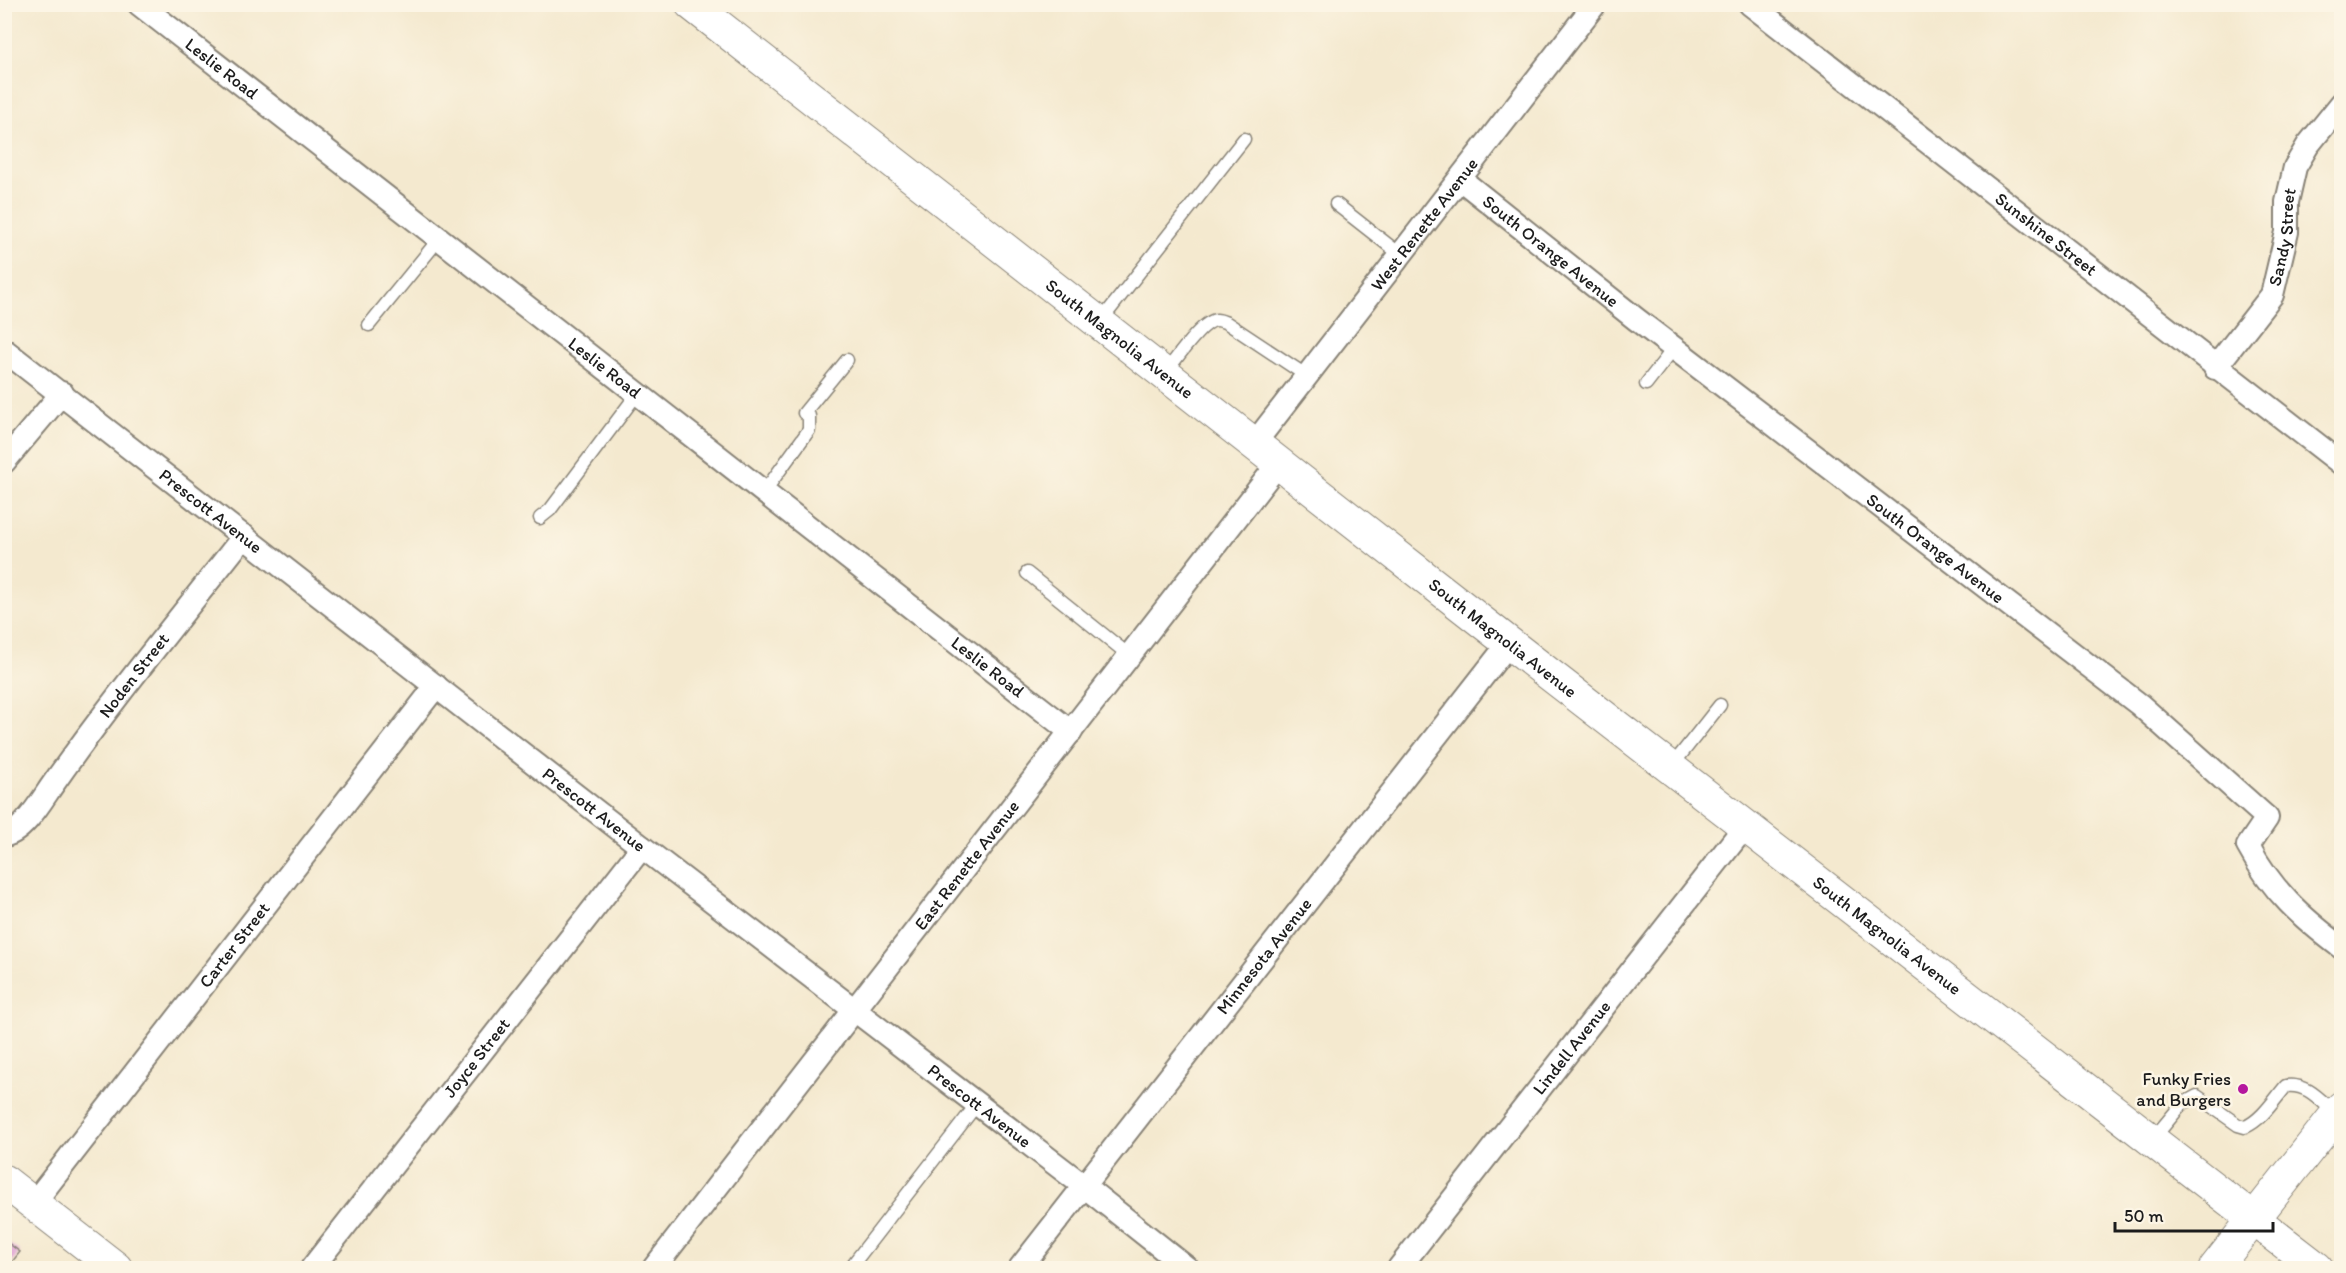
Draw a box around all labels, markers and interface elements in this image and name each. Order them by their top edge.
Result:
street label: Leslie Road [181,33,263,104]
street label: West Renette Avenue [1366,153,1483,295]
street label: Sandy Street [2264,185,2301,288]
street label: Sunshine Street [1991,188,2102,281]
street label: South Orange Avenue [1478,190,1623,312]
street label: South Magnolia Avenue [1041,274,1198,404]
street label: Leslie Road [564,332,646,403]
street label: Prescott Avenue [155,464,267,558]
street label: South Orange Avenue [1862,488,2009,608]
street label: South Magnolia Avenue [1424,573,1581,702]
street label: Noden Street [94,628,174,722]
street label: Leslie Road [947,632,1029,702]
street label: Prescott Avenue [538,763,650,857]
street label: East Renette Avenue [910,796,1024,934]
street label: South Magnolia Avenue [1808,871,1966,1000]
street label: Minnesota Avenue [1212,893,1316,1019]
street label: Carter Street [194,898,275,992]
street label: Lindell Avenue [1528,996,1615,1099]
street label: Joyce Street [439,1013,515,1102]
street label: Prescott Avenue [923,1059,1036,1153]
place label: Funky Fries and Burgers [2136,1068,2231,1111]
marker: Funky Fries and Burgers [2236,1082,2250,1096]
scale bar [2115,1195,2272,1233]
text: 50 m [2124,1205,2164,1227]

